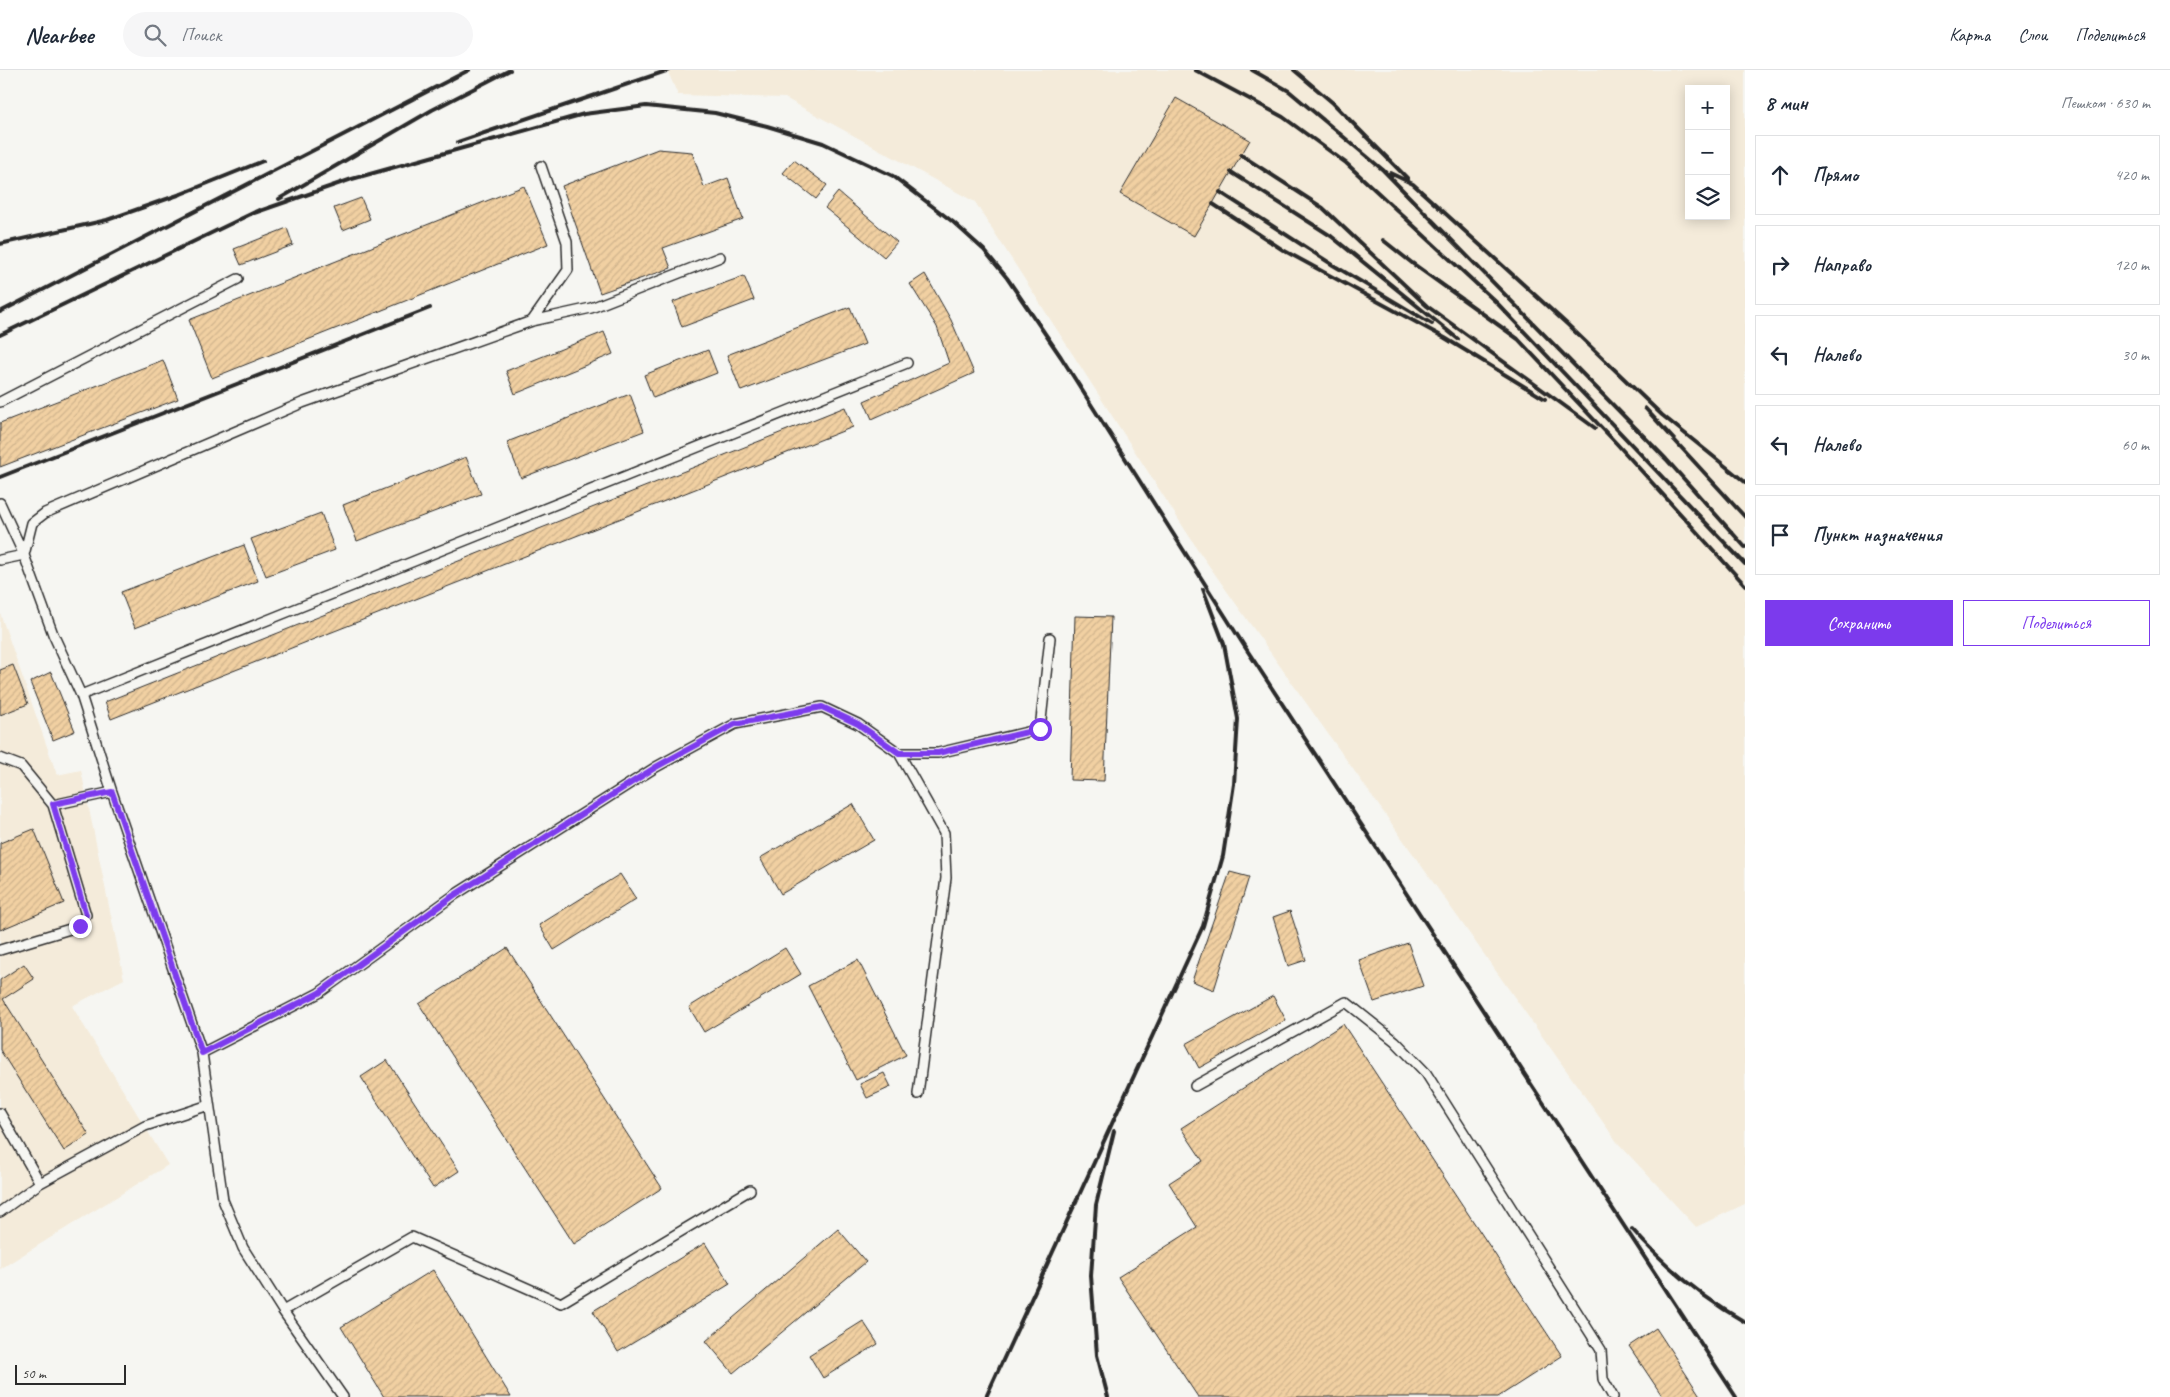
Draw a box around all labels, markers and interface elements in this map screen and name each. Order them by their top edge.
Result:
search box [123,12,473,57]
text: Nearbee [25,20,93,50]
icon: search [141,21,169,49]
text: Поиск [181,23,221,47]
text: Карта [1949,24,1990,46]
text: Слои [2018,24,2047,46]
text: Поделиться [2075,24,2145,46]
map controls [1685,85,1730,220]
button: + [1685,85,1730,130]
text: 8 мин [1765,90,1808,116]
text: Пешком · 630 m [2061,93,2150,113]
button: − [1685,130,1730,175]
icon: ahead [1766,161,1794,189]
text: Прямо [1813,163,1858,187]
text: 420 m [2115,165,2149,185]
button: layers [1685,175,1730,220]
icon: right [1766,251,1794,279]
text: Направо [1813,253,1871,277]
text: 120 m [2115,255,2149,275]
icon: left [1766,341,1794,369]
text: Налево [1813,343,1861,367]
text: 30 m [2122,345,2149,365]
icon: left [1766,431,1794,459]
text: Налево [1813,433,1861,457]
text: 60 m [2122,435,2149,455]
icon: arrive [1766,521,1794,549]
text: Пункт назначения [1813,523,1942,547]
button: Сохранить [1765,600,1953,646]
button: Поделиться [1963,600,2150,646]
route start [1029,718,1052,741]
route end [69,915,92,938]
scale bar [15,1362,126,1385]
text: 50 m [22,1365,46,1382]

